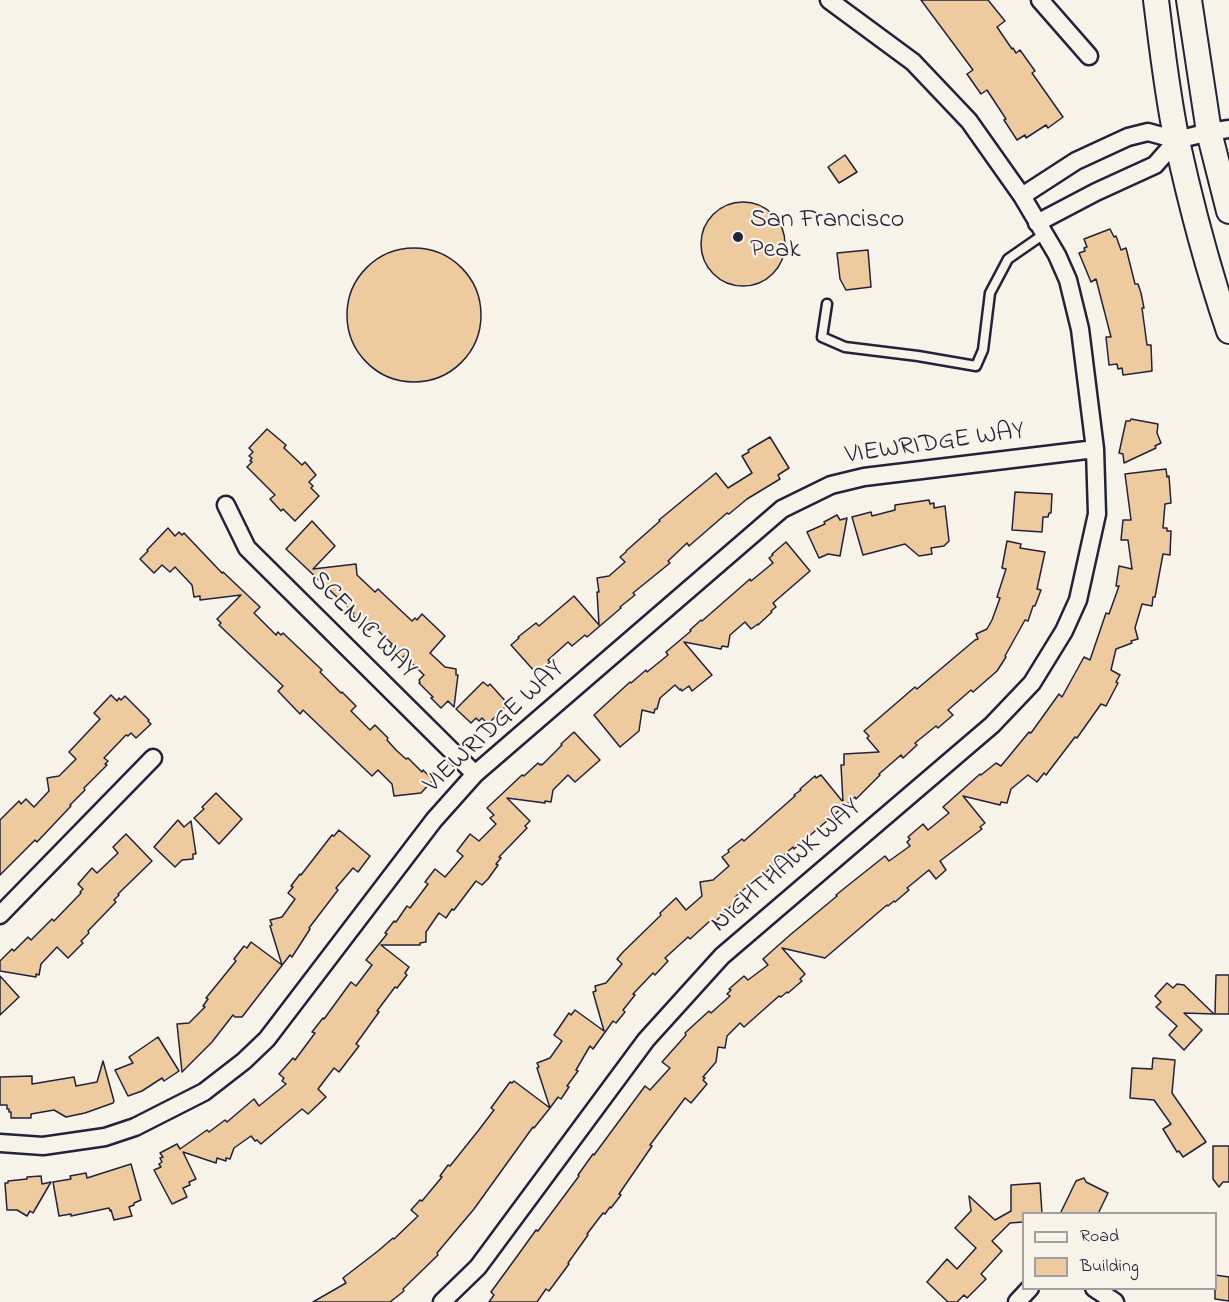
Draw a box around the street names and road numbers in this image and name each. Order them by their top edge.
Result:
street label: VIEWRIDGE WAY [843,417,1027,473]
street label: SCENIC WAY [302,566,422,686]
street label: VIEWRIDGE WAY [418,655,572,801]
street label: NIGHTHAWK WAY [706,793,868,941]

